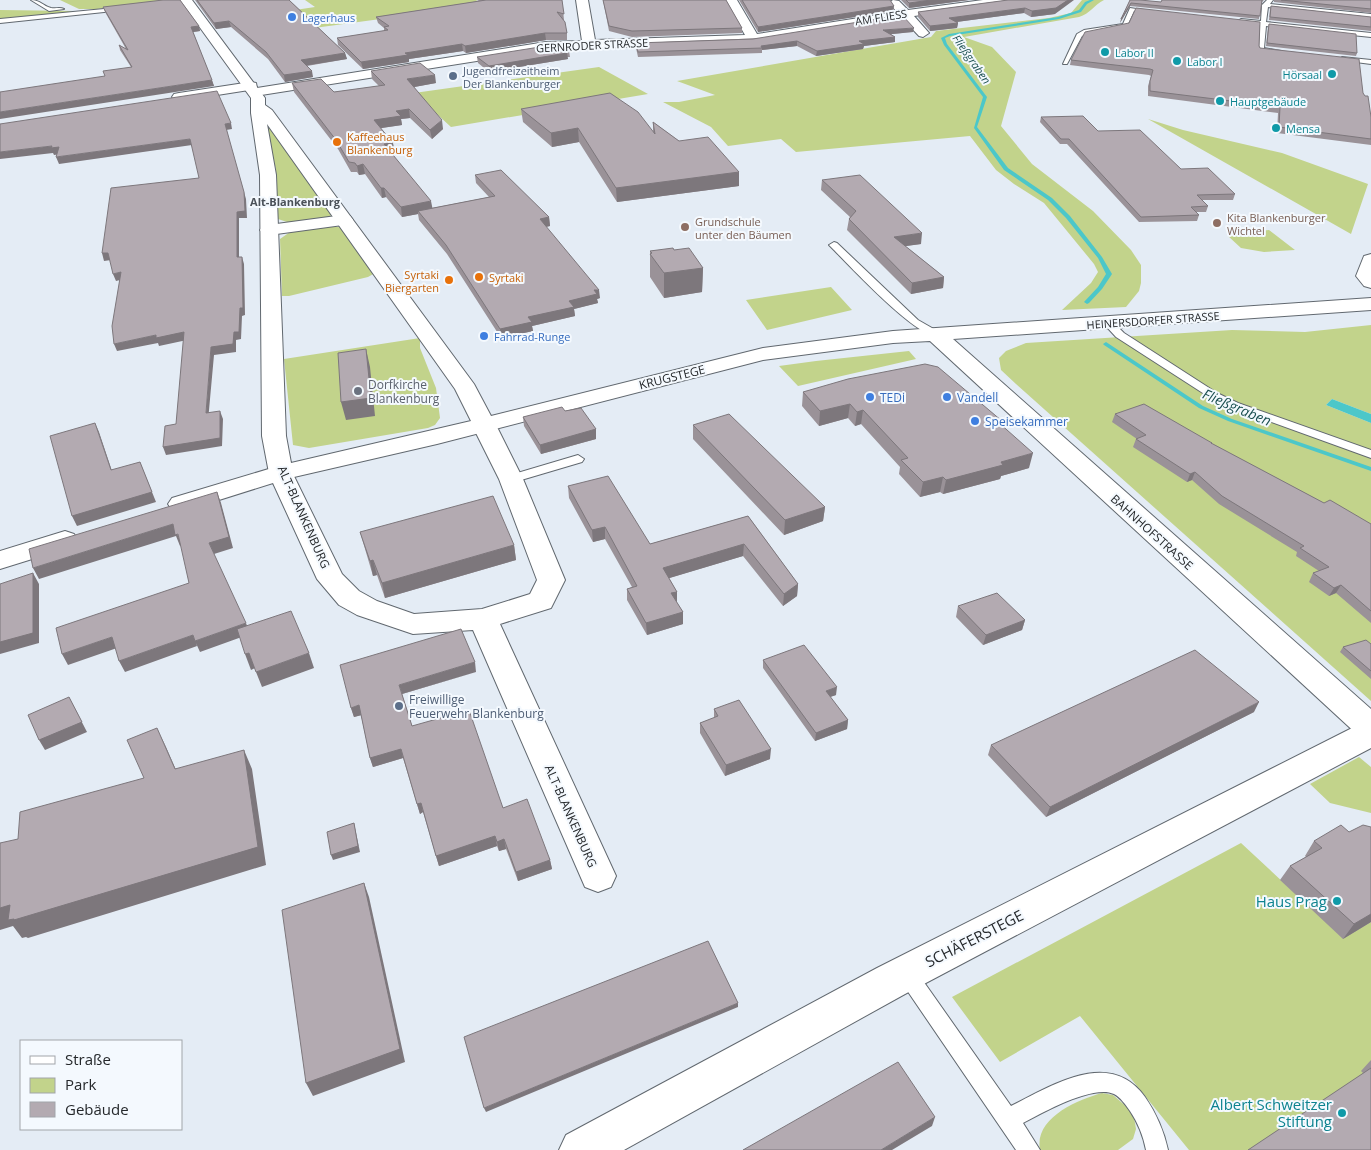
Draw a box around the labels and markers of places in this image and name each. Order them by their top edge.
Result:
place label: Lagerhaus [302,10,355,25]
marker: Lagerhaus [286,11,298,23]
place label: Labor II [1115,45,1154,60]
marker: Labor II [1099,46,1111,58]
place label: Labor I [1187,54,1223,69]
marker: Labor I [1171,55,1183,67]
place label: Jugendfreizeitheim Der Blankenburger [462,63,561,91]
place label: Hörsaal [1283,67,1322,82]
marker: Hörsaal [1326,68,1338,80]
marker: Jugendfreizeitheim Der Blankenburger [447,70,459,82]
place label: Hauptgebäude [1230,94,1306,109]
marker: Hauptgebäude [1214,95,1226,107]
place label: Mensa [1286,121,1320,136]
marker: Mensa [1270,122,1282,134]
place label: Kaffeehaus Blankenburg [347,129,412,157]
marker: Kaffeehaus Blankenburg [331,136,343,148]
place label: Kita Blankenburger Wichtel [1227,210,1326,238]
place label: Grundschule unter den Bäumen [695,214,792,242]
marker: Kita Blankenburger Wichtel [1211,217,1223,229]
marker: Grundschule unter den Bäumen [679,221,691,233]
place label: Syrtaki Biergarten [385,267,439,295]
place label: Syrtaki [489,270,524,285]
marker: Syrtaki [473,271,485,283]
marker: Syrtaki Biergarten [443,274,455,286]
place label: Fahrrad-Runge [494,329,570,344]
marker: Fahrrad-Runge [478,330,490,342]
place label: Dorfkirche Blankenburg [368,376,440,407]
marker: Dorfkirche Blankenburg [352,385,364,397]
place label: TEDi [880,389,905,406]
place label: Vandell [957,389,998,406]
marker: TEDi [864,391,876,403]
marker: Vandell [941,391,953,403]
place label: Speisekammer [985,413,1068,430]
marker: Speisekammer [969,415,981,427]
place label: Freiwillige Feuerwehr Blankenburg [409,691,544,722]
marker: Freiwillige Feuerwehr Blankenburg [393,700,405,712]
place label: Haus Prag [1256,891,1327,911]
marker: Haus Prag [1331,895,1343,907]
place label: Albert Schweitzer Stiftung [1210,1094,1332,1131]
marker: Albert Schweitzer Stiftung [1336,1107,1348,1119]

